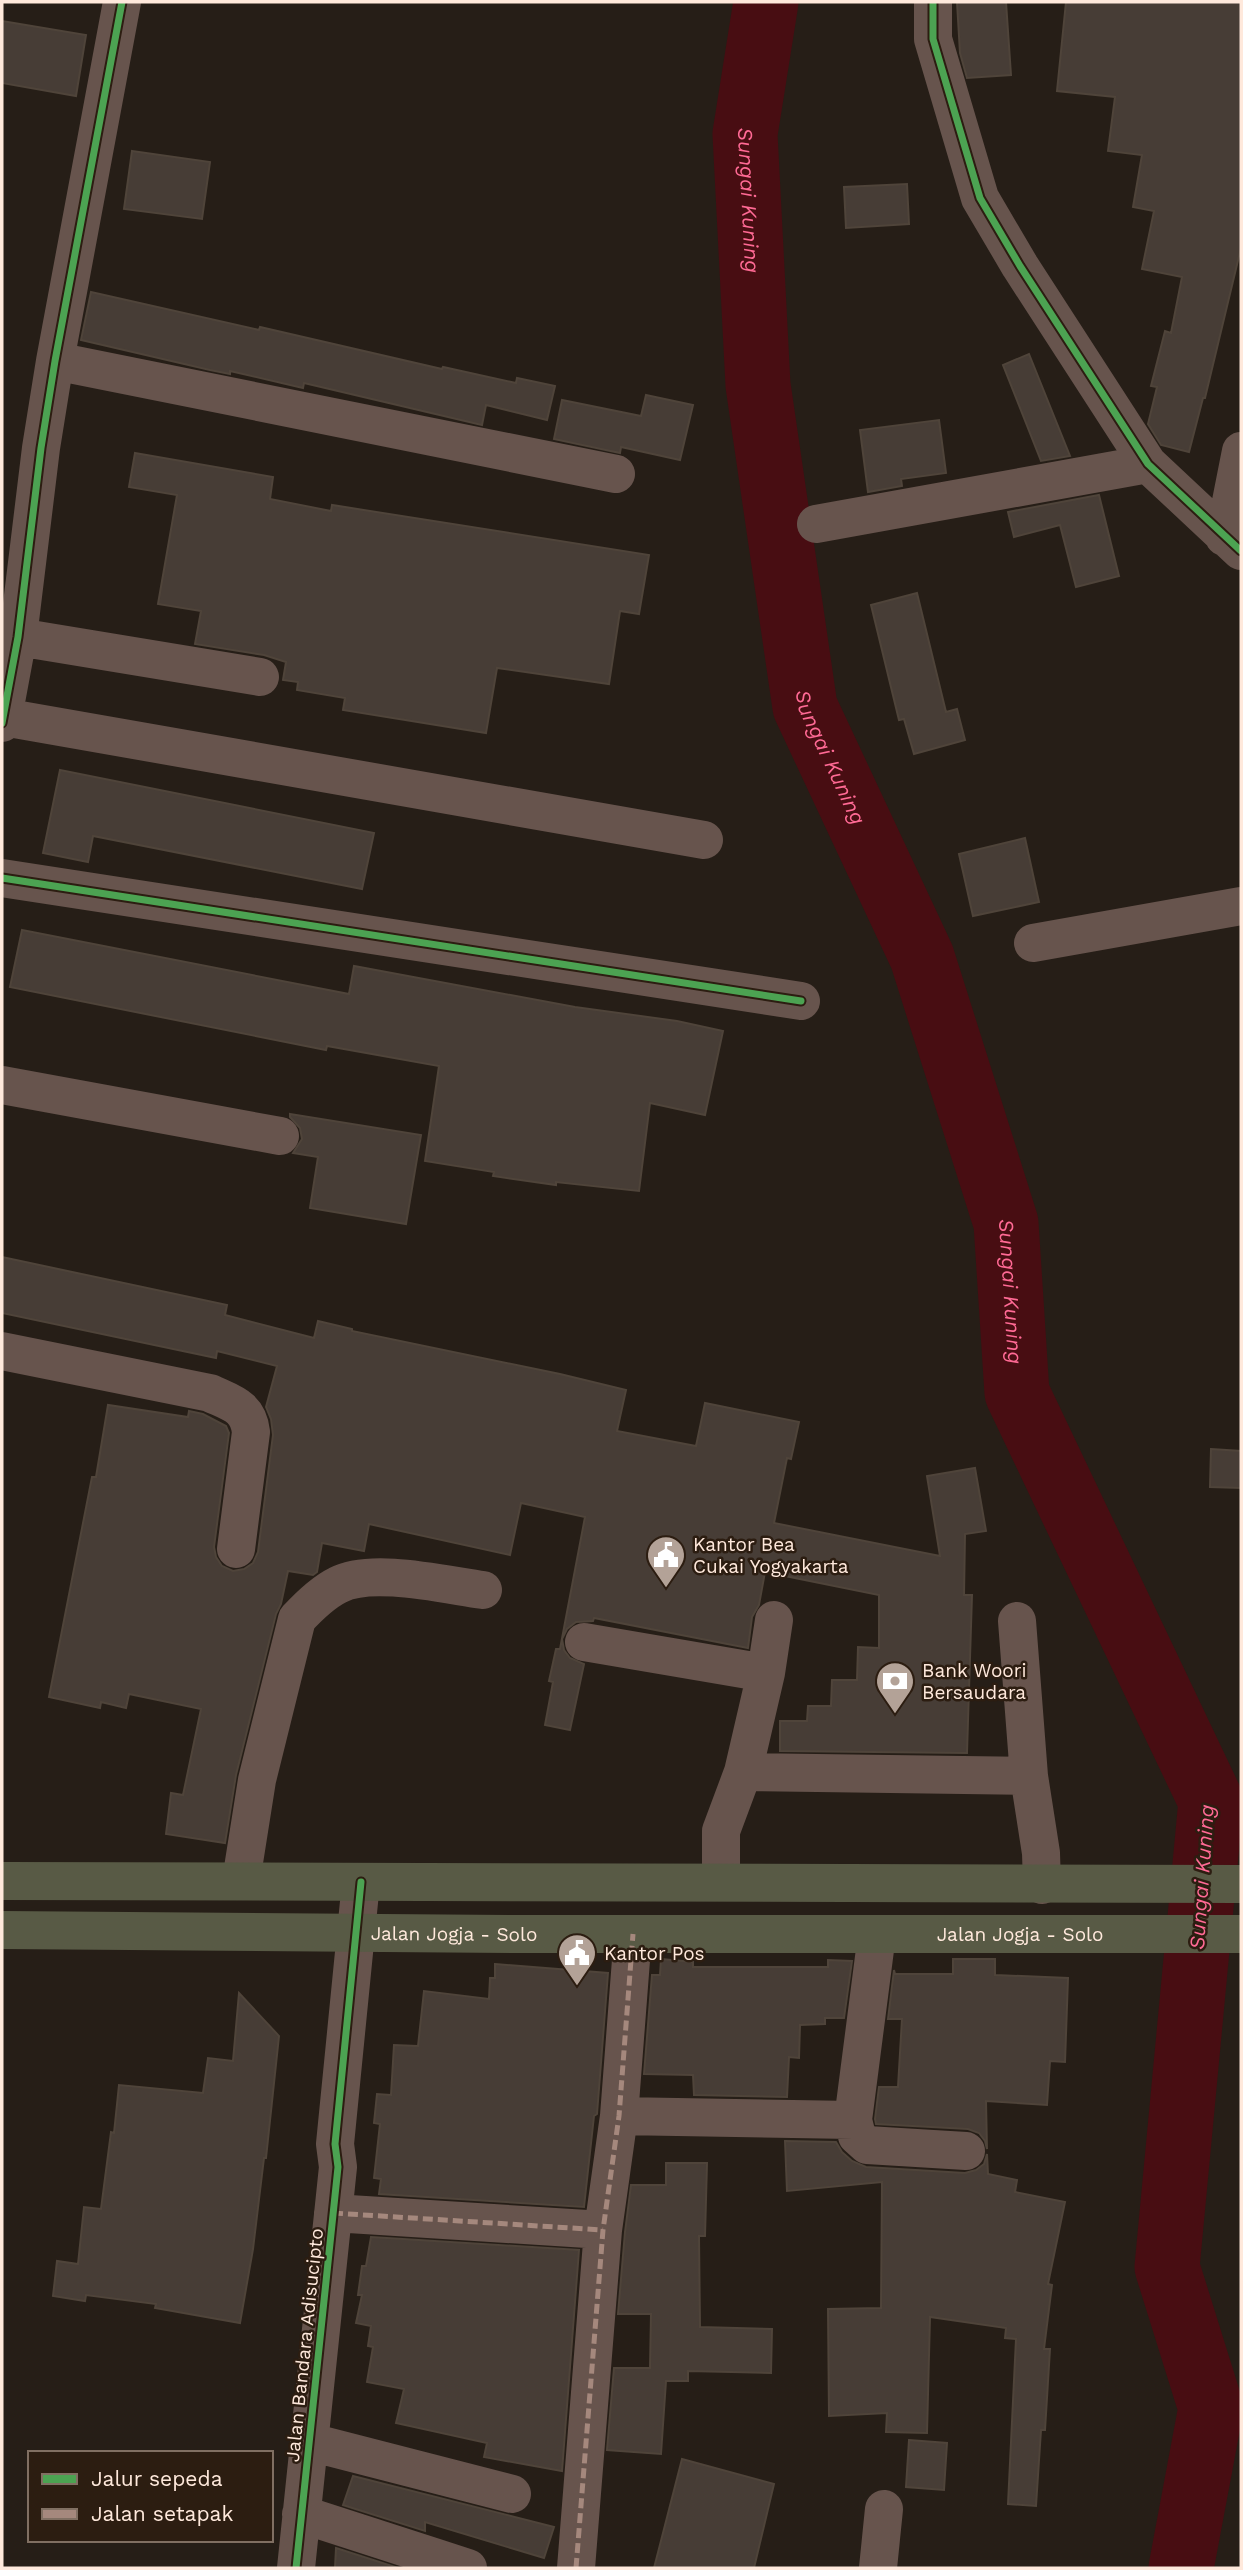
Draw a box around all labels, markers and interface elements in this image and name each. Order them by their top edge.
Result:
water label: Sungai Kuning [733,127,765,274]
water label: Sungai Kuning [791,688,871,829]
water label: Sungai Kuning [994,1218,1028,1365]
place label: Kantor Bea Cukai Yogyakarta [693,1533,849,1578]
public building icon: Kantor Bea Cukai Yogyakarta [645,1534,687,1589]
place label: Bank Woori Bersaudara [922,1659,1027,1704]
bank icon: Bank Woori Bersaudara [874,1660,916,1715]
water label: Sungai Kuning [1184,1803,1219,1950]
street label: Jalan Jogja - Solo [371,1922,537,1946]
street label: Jalan Jogja - Solo [937,1923,1103,1946]
public building icon: Kantor Pos [556,1932,598,1987]
place label: Kantor Pos [604,1942,705,1965]
street label: Jalan Bandara Adisucipto [281,2227,328,2463]
legend [28,2451,273,2542]
text: Jalur sepeda [91,2466,223,2491]
text: Jalan setapak [91,2501,233,2526]

